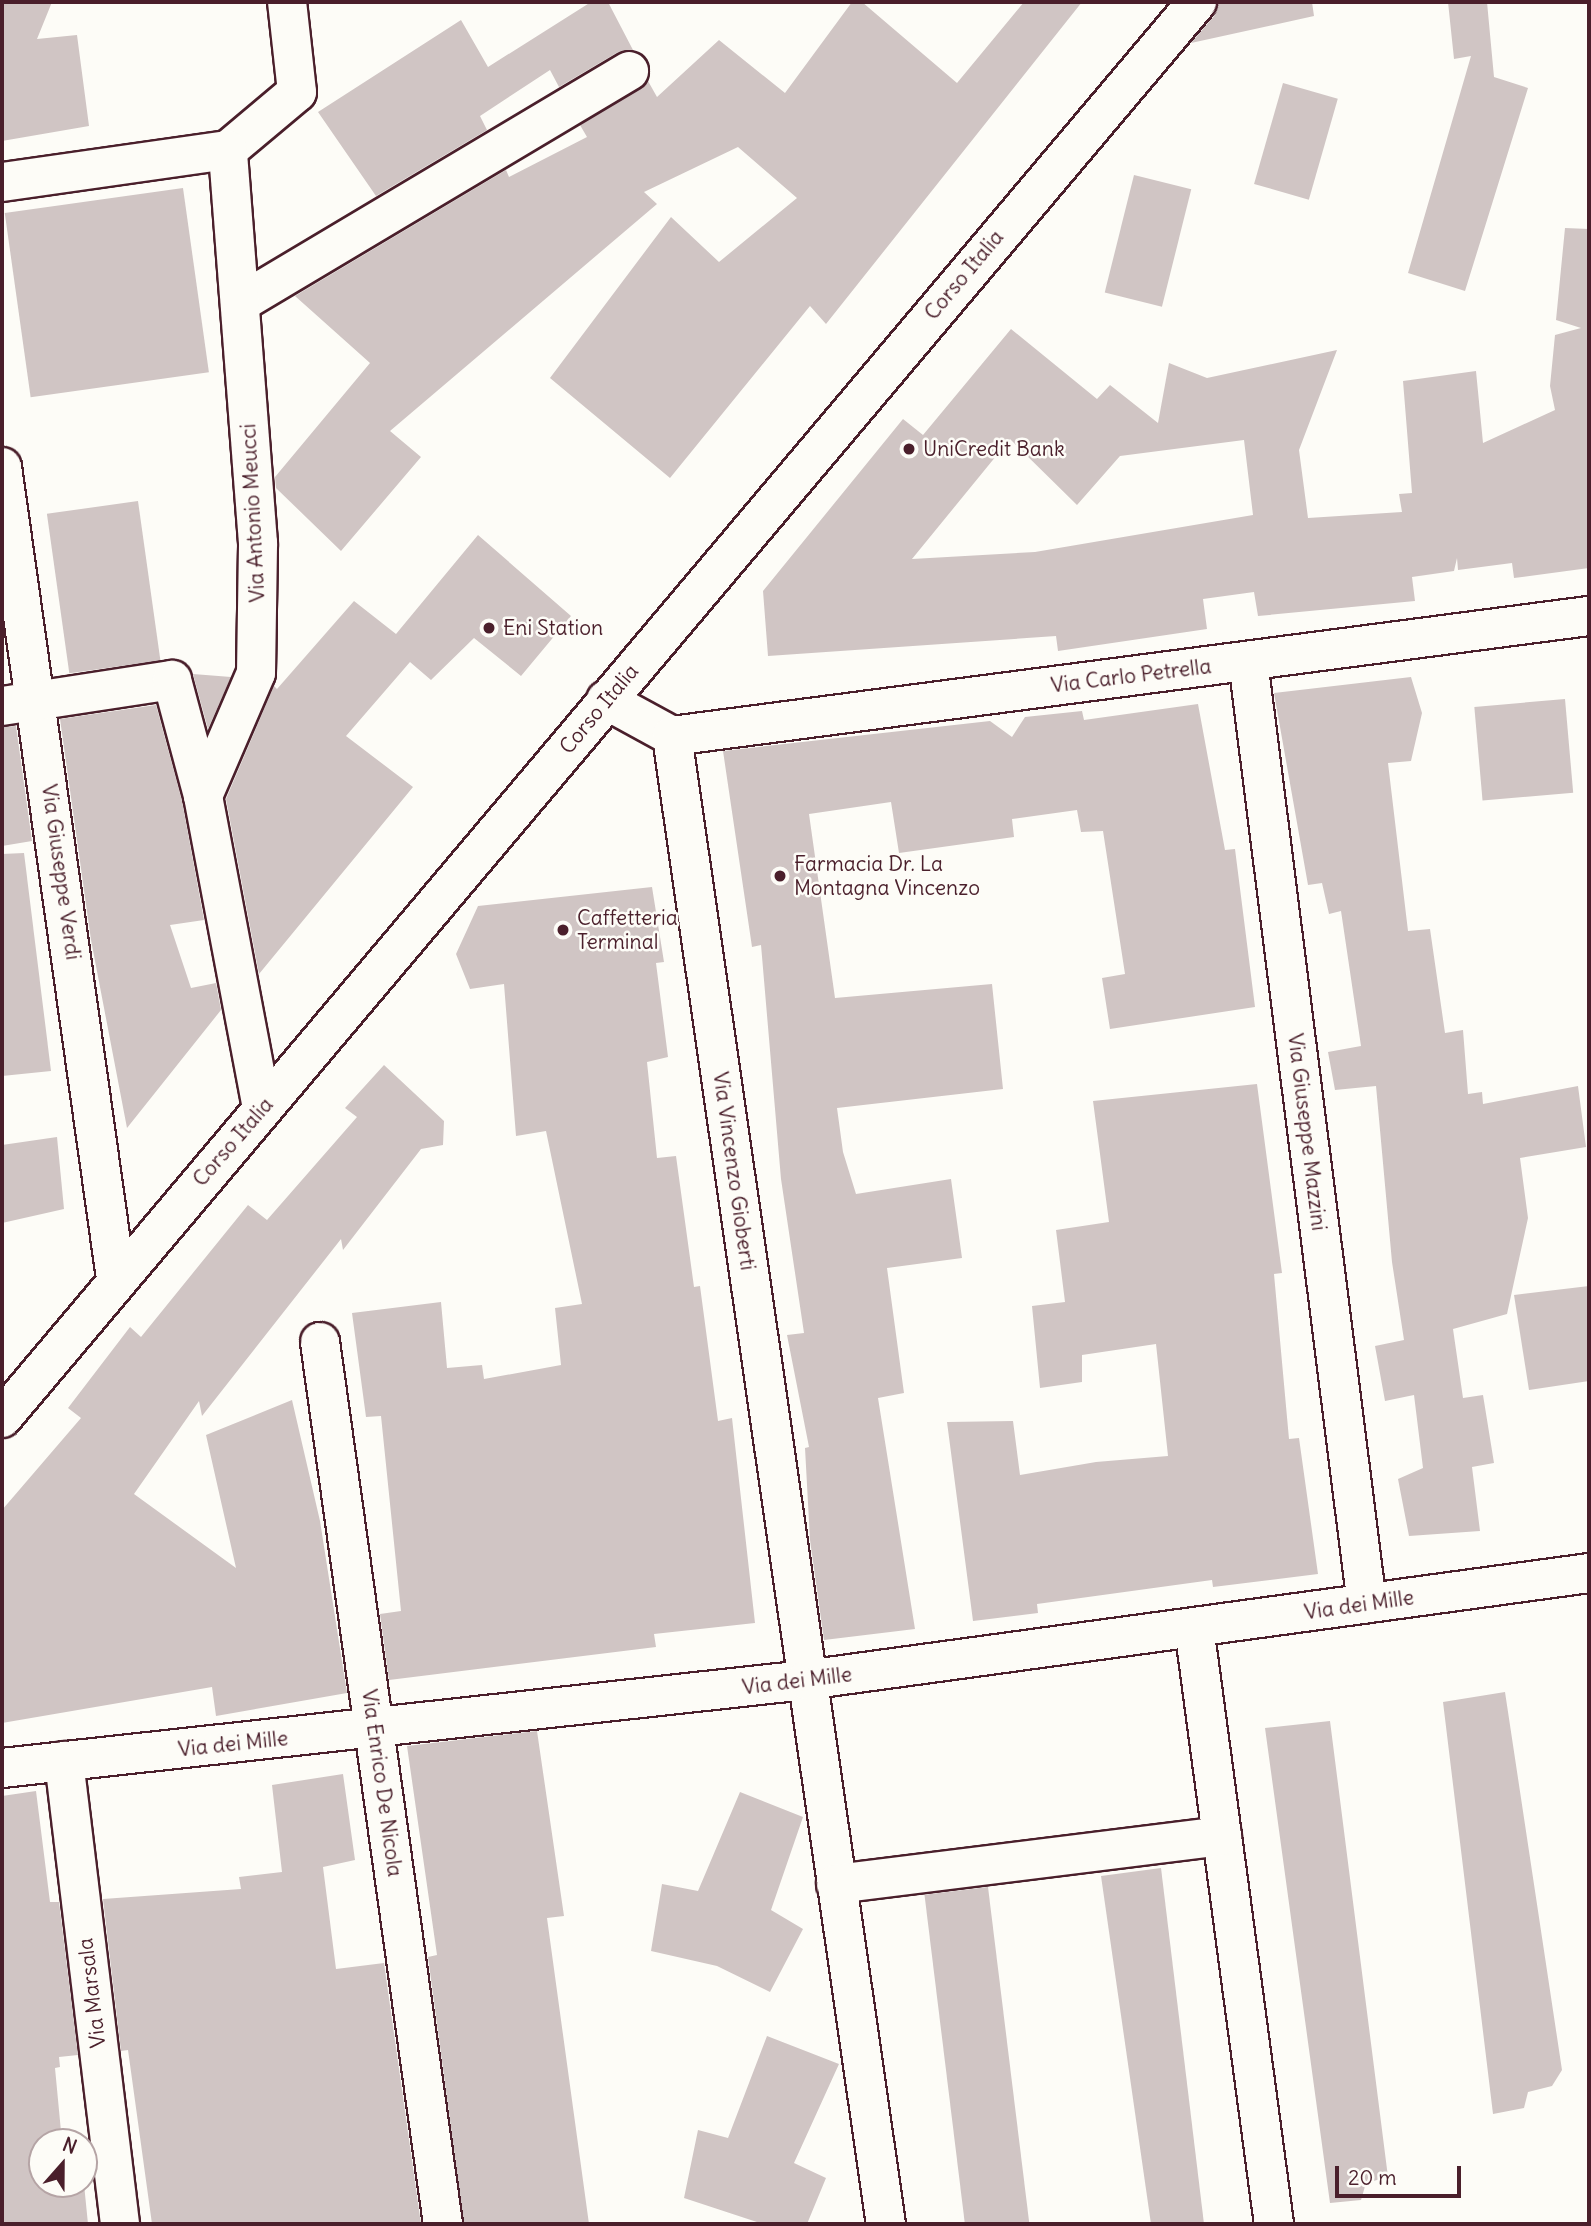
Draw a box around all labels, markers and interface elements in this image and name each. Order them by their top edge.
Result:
street label: Corso Italia [919,225,1009,325]
street label: Via Antonio Meucci [236,423,270,603]
place label: UniCredit Bank [923,436,1065,462]
marker: UniCredit Bank [901,441,917,457]
place label: Eni Station [503,615,603,641]
marker: Eni Station [481,620,497,636]
street label: Via Carlo Petrella [1049,654,1213,698]
street label: Corso Italia [554,659,644,759]
street label: Via Giuseppe Verdi [36,783,86,961]
place label: Farmacia Dr. La Montagna Vincenzo [794,851,980,901]
marker: Farmacia Dr. La Montagna Vincenzo [772,868,788,884]
place label: Caffetteria Terminal [577,905,678,955]
marker: Caffetteria Terminal [555,922,571,938]
street label: Via Giuseppe Mazzini [1282,1032,1332,1232]
street label: Via Vincenzo Gioberti [708,1070,760,1272]
street label: Corso Italia [188,1092,278,1192]
street label: Via dei Mille [1303,1585,1415,1625]
street label: Via dei Mille [741,1662,853,1700]
street label: Via Enrico De Nicola [356,1688,408,1878]
street label: Via dei Mille [177,1726,289,1762]
street label: Via Marsala [73,1937,111,2049]
north arrow [28,2128,98,2198]
text: N [59,2132,80,2159]
scale bar [1339,2152,1465,2196]
text: 20 m [1348,2164,1397,2191]

